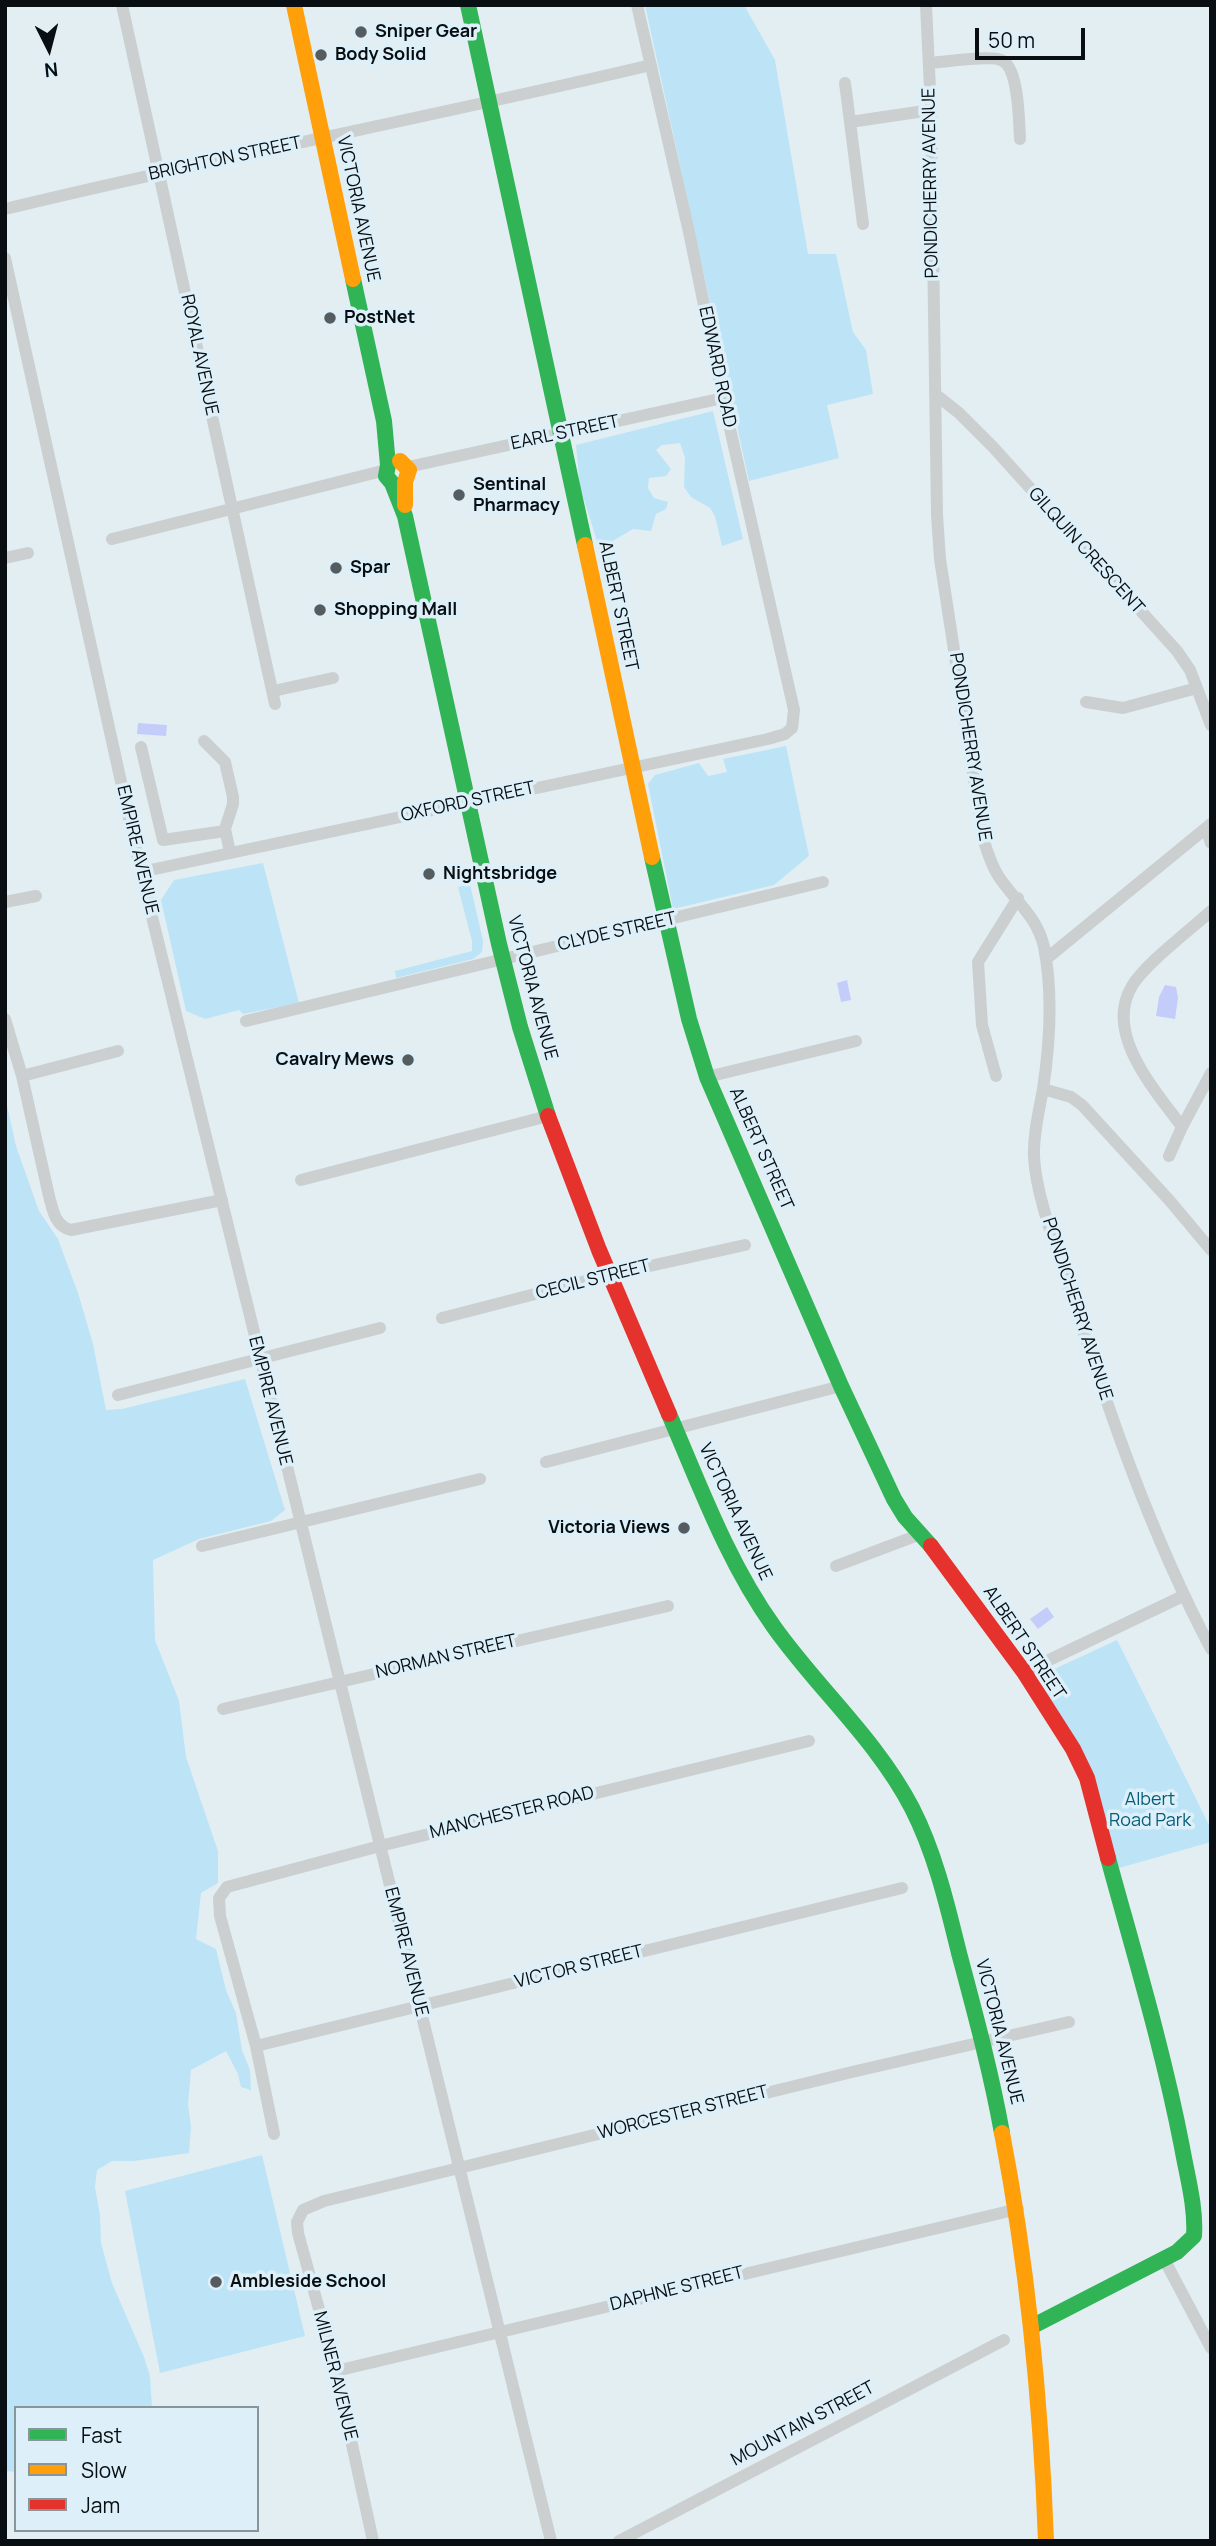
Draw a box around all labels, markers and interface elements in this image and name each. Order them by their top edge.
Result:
north arrow [14,14,84,84]
scale bar [978,14,1088,58]
place label: Sniper Gear [375,21,477,43]
marker: Sniper Gear [353,24,369,40]
text: 50 m [988,26,1035,54]
place label: Body Solid [335,44,426,66]
marker: Body Solid [313,47,329,63]
text: N [43,56,59,84]
street label: PONDICHERRY AVENUE [919,88,943,278]
street label: BRIGHTON STREET [147,132,303,186]
street label: VICTORIA AVENUE [332,134,384,284]
street label: ROYAL AVENUE [176,292,222,418]
street label: EDWARD ROAD [694,304,740,430]
place label: PostNet [344,307,415,329]
marker: PostNet [322,310,338,326]
street label: EARL STREET [509,411,621,455]
place label: Sentinal Pharmacy [473,474,560,516]
street label: GILQUIN CRESCENT [1024,483,1148,619]
marker: Sentinal Pharmacy [451,487,467,503]
street label: ALBERT STREET [594,539,642,673]
place label: Spar [350,557,390,579]
marker: Spar [328,560,344,576]
place label: Shopping Mall [334,599,457,621]
marker: Shopping Mall [312,602,328,618]
street label: PONDICHERRY AVENUE [944,651,996,843]
street label: OXFORD STREET [399,777,537,827]
street label: EMPIRE AVENUE [112,783,162,917]
place label: Nightsbridge [443,863,557,885]
marker: Nightsbridge [421,866,437,882]
street label: CLYDE STREET [556,908,678,956]
street label: VICTORIA AVENUE [502,913,562,1063]
place label: Cavalry Mews [276,1049,394,1071]
marker: Cavalry Mews [400,1052,416,1068]
street label: ALBERT STREET [724,1084,798,1214]
street label: PONDICHERRY AVENUE [1037,1215,1117,1403]
street label: CECIL STREET [534,1255,652,1305]
street label: EMPIRE AVENUE [244,1334,296,1468]
street label: VICTORIA AVENUE [694,1440,776,1584]
place label: Victoria Views [548,1517,670,1539]
marker: Victoria Views [676,1520,692,1536]
street label: ALBERT STREET [978,1582,1070,1704]
street label: NORMAN STREET [374,1630,518,1684]
street label: MANCHESTER ROAD [428,1782,596,1844]
park label: Albert Road Park [1109,1789,1191,1832]
street label: EMPIRE AVENUE [380,1885,432,2019]
street label: VICTOR STREET [513,1941,645,1993]
street label: VICTORIA AVENUE [971,1957,1027,2107]
street label: WORCESTER STREET [596,2081,770,2145]
street label: DAPHNE STREET [608,2262,746,2316]
place label: Ambleside School [230,2271,386,2293]
marker: Ambleside School [208,2274,224,2290]
street label: MILNER AVENUE [308,2309,362,2443]
street label: MOUNTAIN STREET [728,2377,878,2471]
legend [14,2406,259,2532]
text: Fast [81,2421,122,2449]
text: Slow [81,2456,127,2484]
text: Jam [81,2491,120,2519]

